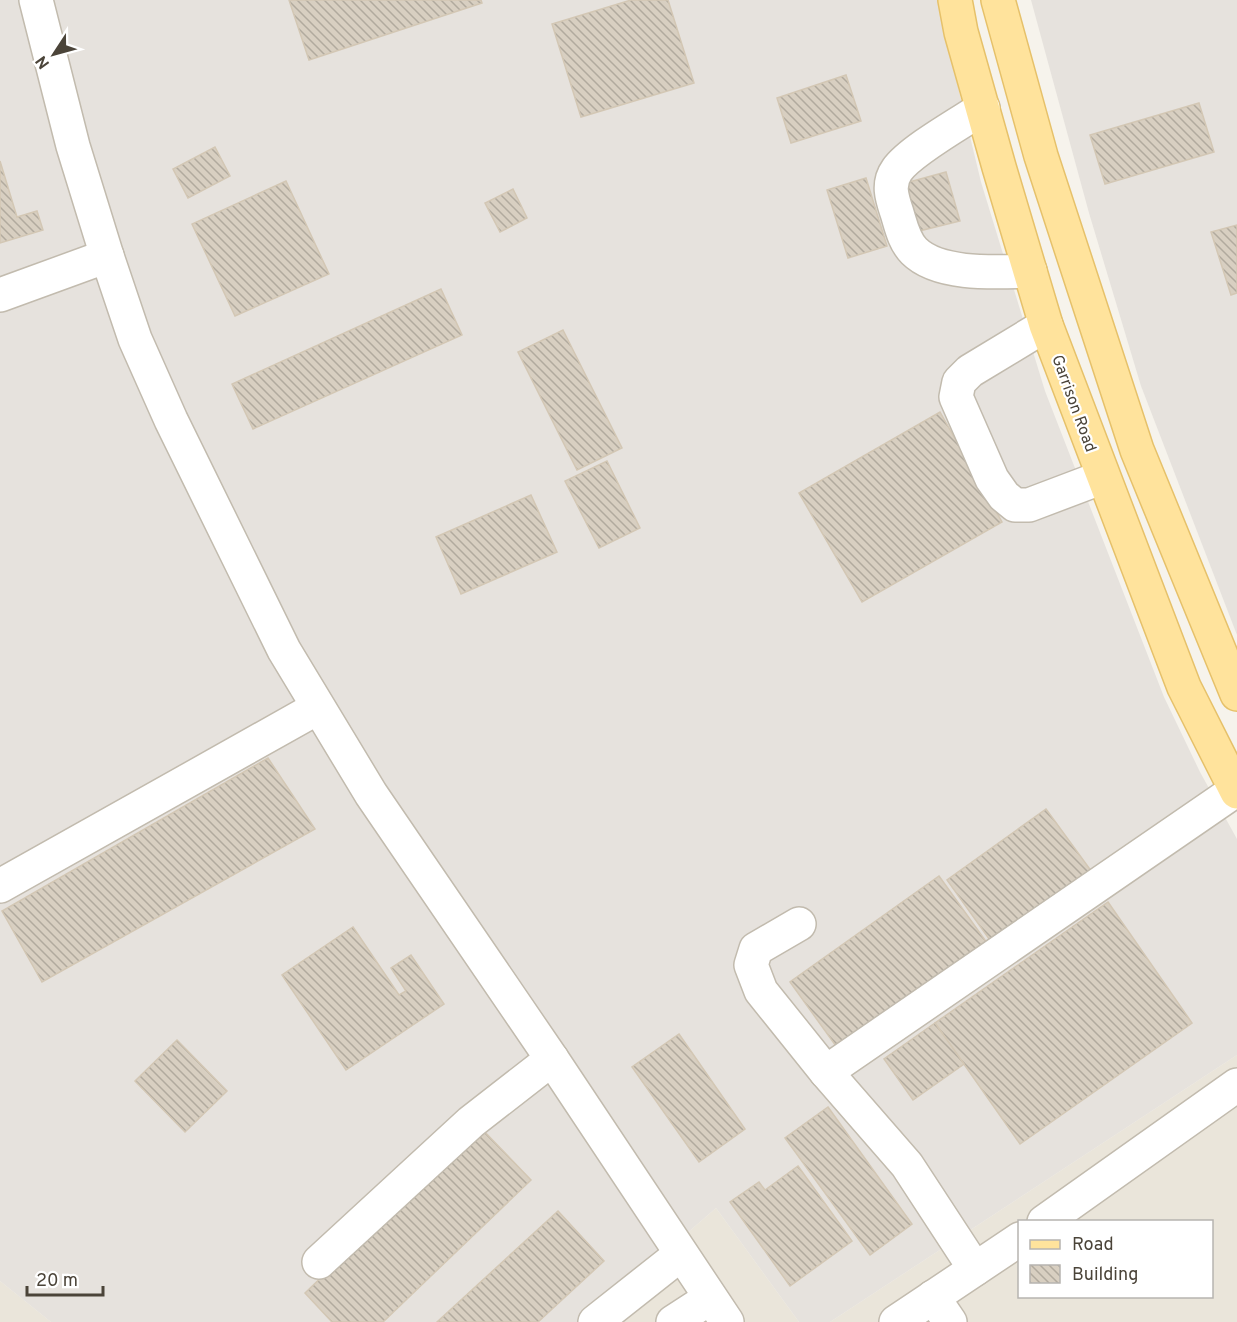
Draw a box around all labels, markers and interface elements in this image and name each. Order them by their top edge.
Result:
north arrow [24,24,84,84]
text: N [32,51,55,72]
street label: Garrison Road [1046,352,1100,455]
legend [1018,1220,1213,1298]
text: Road [1072,1234,1114,1257]
scale bar [27,1259,104,1297]
text: Building [1072,1264,1138,1287]
text: 20 m [36,1270,78,1293]

